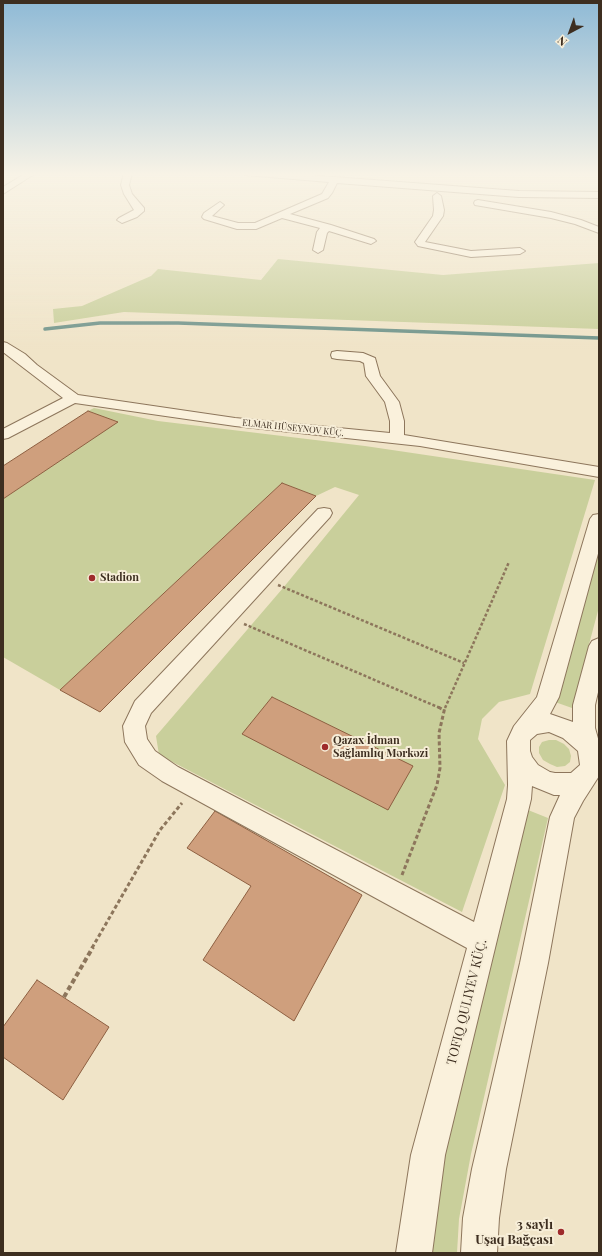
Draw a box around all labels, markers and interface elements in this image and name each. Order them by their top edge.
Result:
north arrow [550,12,590,52]
text: N [554,33,570,50]
street label: ELMAR HÜSEYNOV KÜÇ. [242,417,344,439]
place label: Stadion [100,571,139,585]
marker: Stadion [87,573,97,583]
place label: Qazax İdman Sağlamlıq Mərkəzi [333,734,428,760]
marker: Qazax İdman Sağlamlıq Mərkəzi [320,742,330,752]
street label: TOFIQ QULIYEV KÜÇ. [444,937,490,1067]
place label: 3 saylı Uşaq Bağçası [475,1217,553,1248]
marker: 3 saylı Uşaq Bağçası [556,1227,566,1237]

